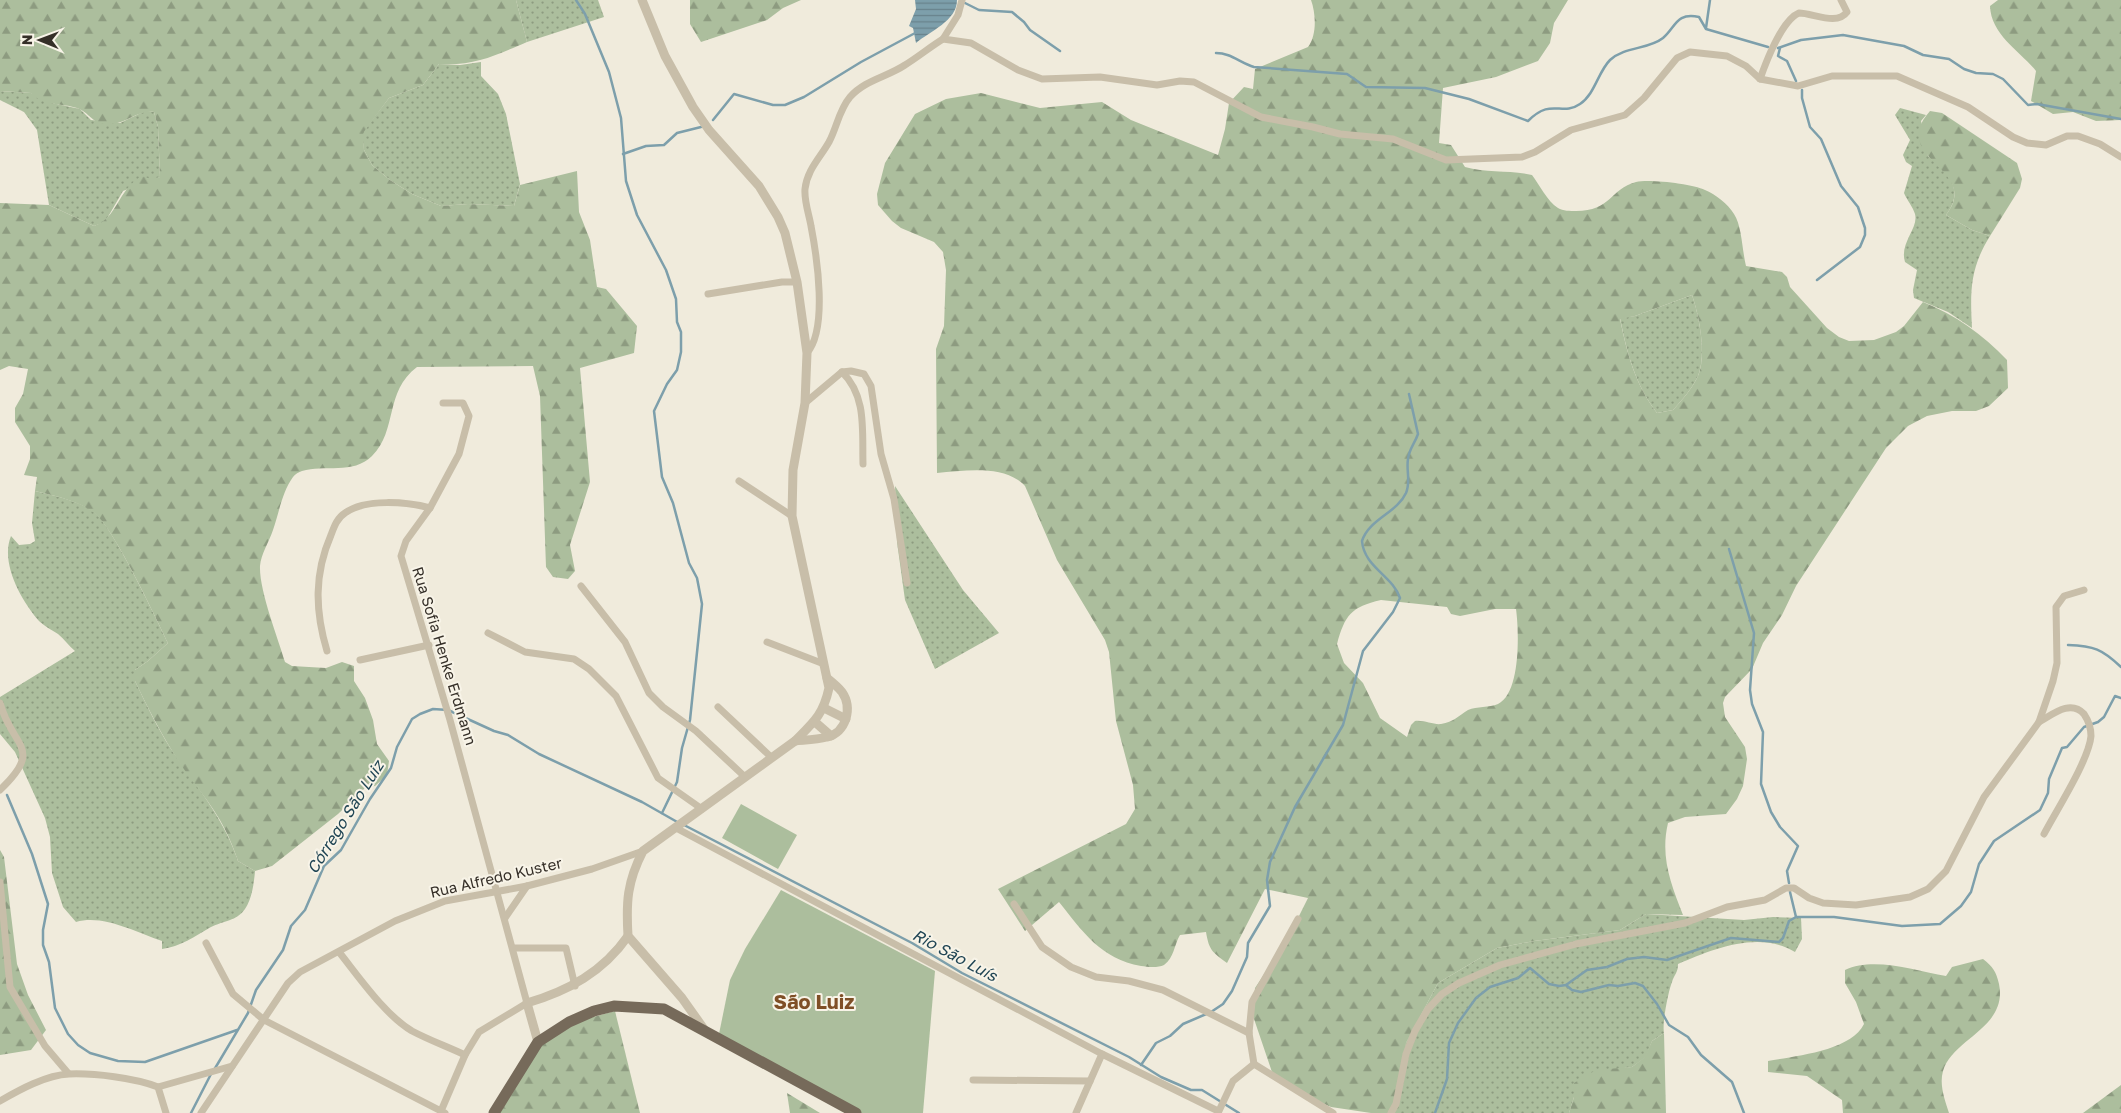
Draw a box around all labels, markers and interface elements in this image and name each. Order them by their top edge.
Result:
north arrow [15,15,65,65]
text: N [18,34,35,45]
street label: Rua Sofia Henke Erdmann [409,564,481,747]
water label: Córrego São Luiz [302,755,389,877]
street label: Rua Alfredo Kuster [428,853,564,901]
water label: Rio São Luís [909,924,1002,986]
district label: São Luiz [774,989,854,1013]

